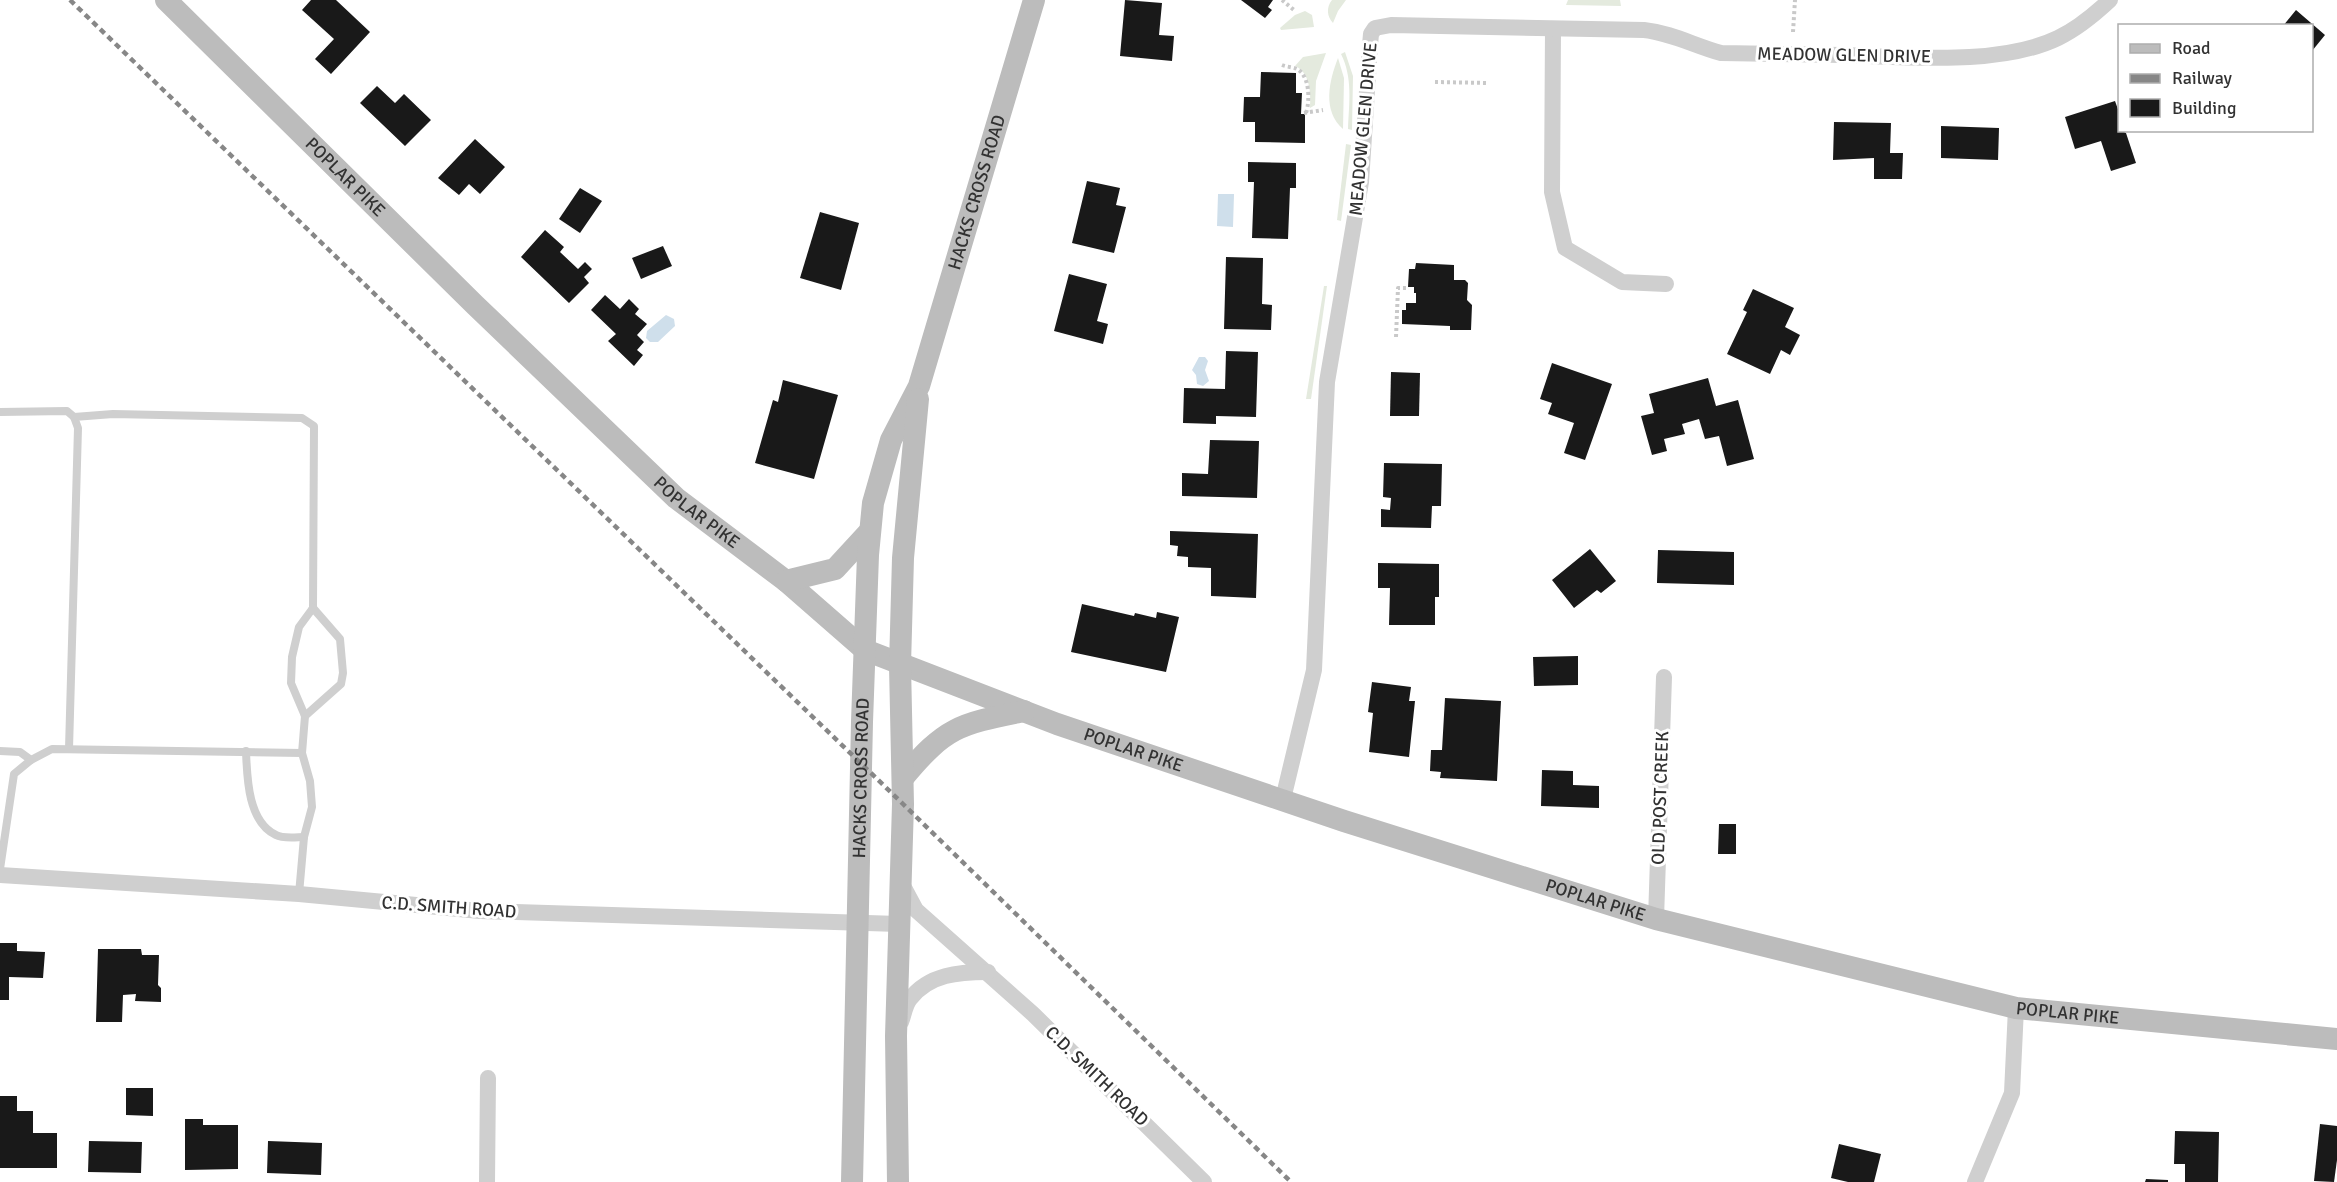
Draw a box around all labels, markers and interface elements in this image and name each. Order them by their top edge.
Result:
legend [2118,24,2313,132]
text: Road [2172,37,2211,59]
street label: MEADOW GLEN DRIVE [1344,41,1382,217]
street label: MEADOW GLEN DRIVE [1757,42,1931,68]
text: Railway [2172,67,2233,89]
text: Building [2172,97,2236,119]
street label: HACKS CROSS ROAD [943,112,1010,272]
street label: POPLAR PIKE [301,133,390,221]
street label: POPLAR PIKE [649,472,744,553]
street label: HACKS CROSS ROAD [848,697,874,859]
street label: POPLAR PIKE [1081,723,1186,777]
street label: OLD POST CREEK [1647,730,1673,865]
street label: POPLAR PIKE [1543,874,1648,926]
street label: C.D. SMITH ROAD [381,891,517,923]
street label: POPLAR PIKE [2015,997,2120,1029]
street label: C.D. SMITH ROAD [1041,1021,1153,1131]

